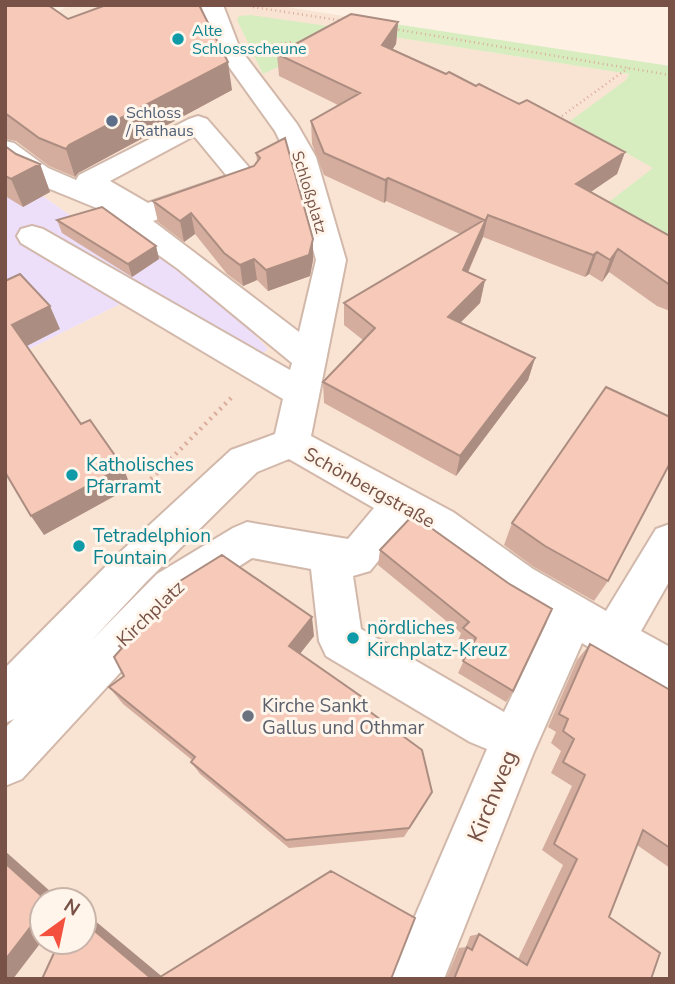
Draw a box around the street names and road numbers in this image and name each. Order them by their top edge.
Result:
street label: Schloßplatz [286,148,332,236]
street label: Schönbergstraße [299,441,440,535]
street label: Kirchplatz [111,575,190,653]
street label: Kirchweg [460,746,525,847]

